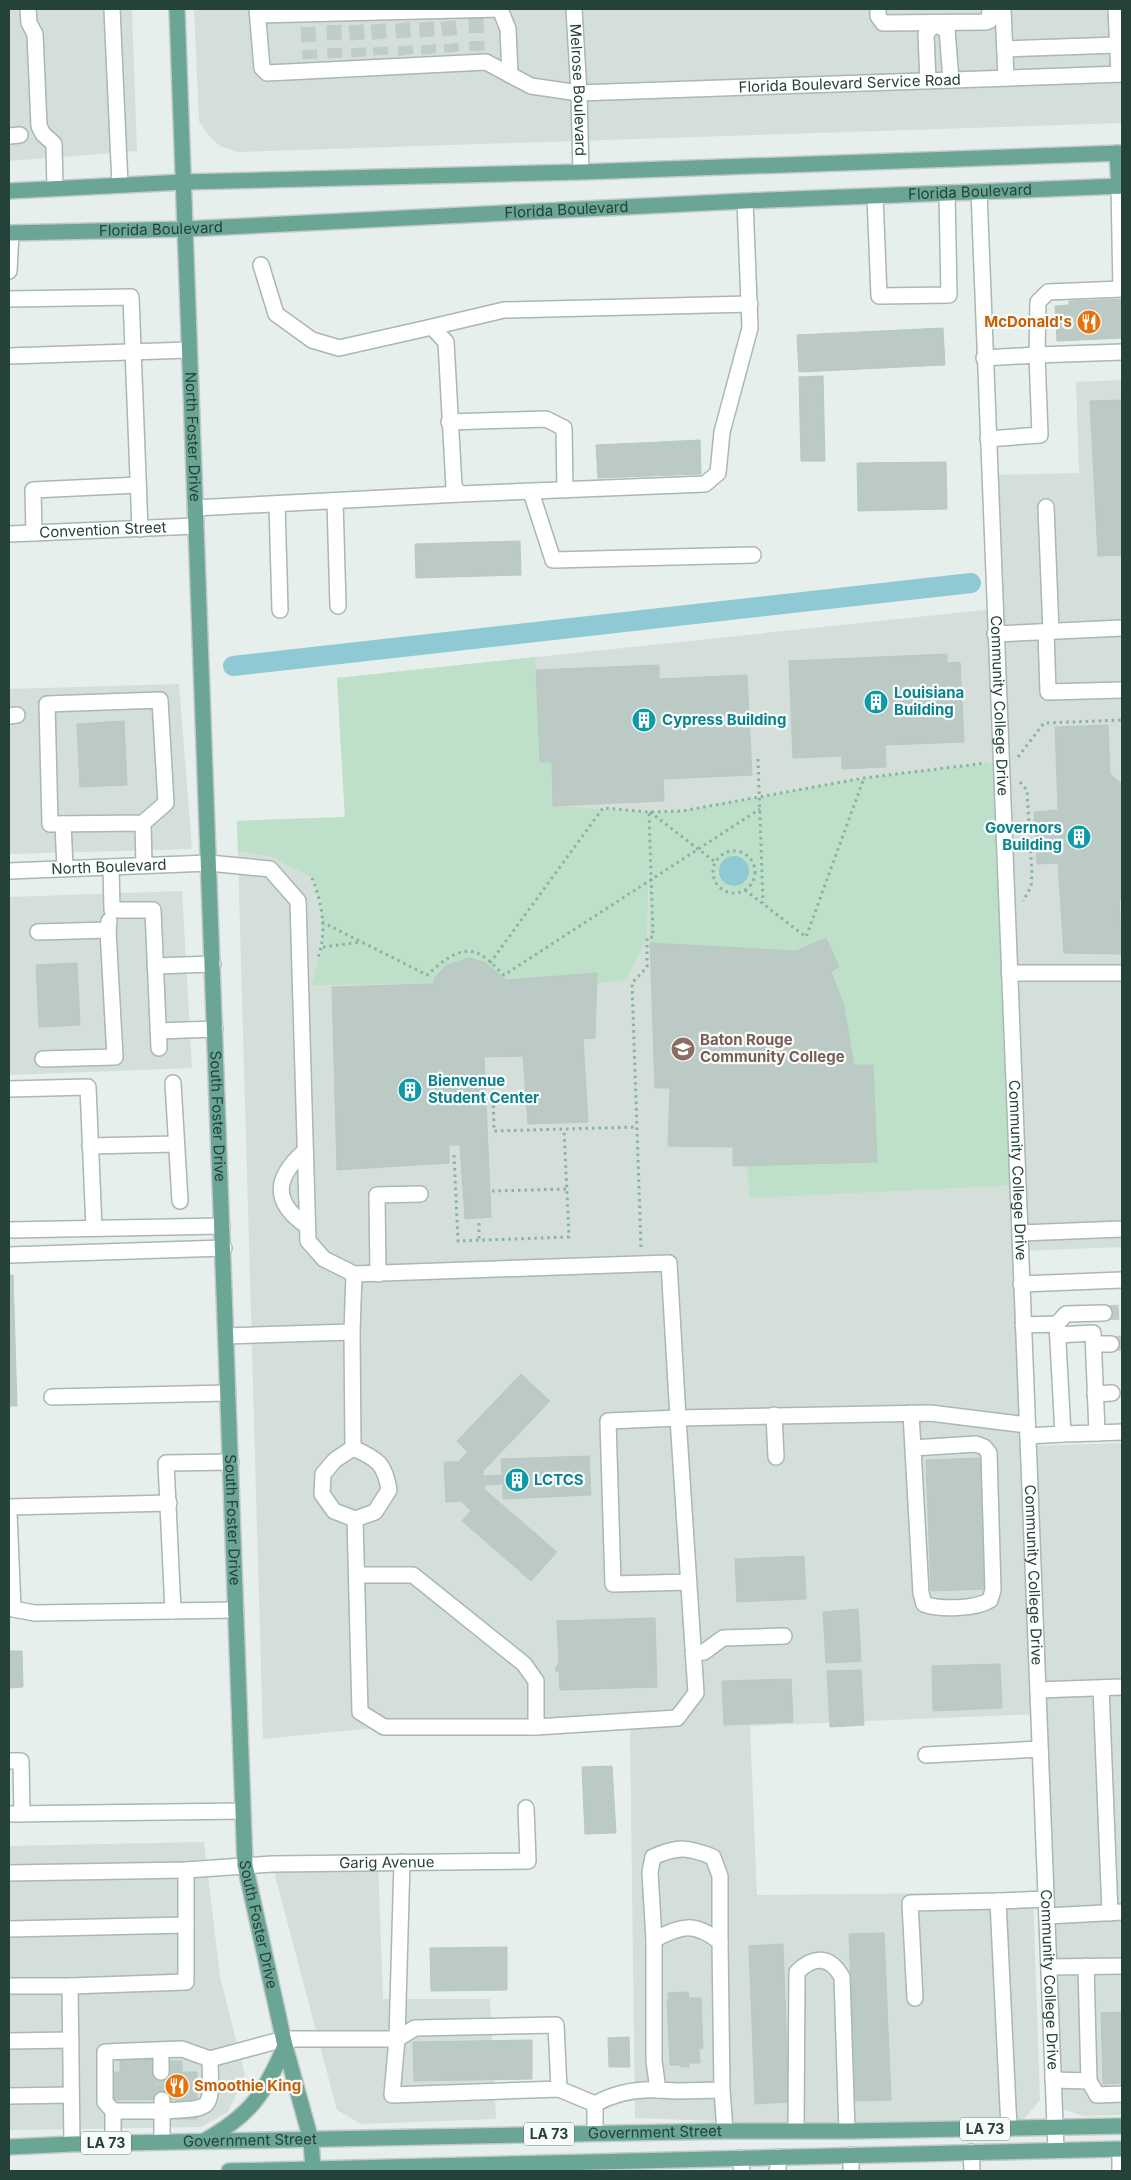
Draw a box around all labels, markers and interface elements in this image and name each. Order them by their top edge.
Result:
street label: Melrose Boulevard [566,23,591,156]
street label: Florida Boulevard Service Road [738,70,961,96]
street label: Florida Boulevard [908,180,1032,204]
street label: Florida Boulevard [504,197,629,222]
street label: Florida Boulevard [99,217,223,240]
restaurant icon: McDonald's [1076,309,1102,335]
place label: McDonald's [984,312,1072,331]
street label: North Foster Drive [181,371,205,502]
street label: Convention Street [39,517,167,542]
street label: Community College Drive [987,615,1013,796]
place label: Louisiana Building [894,683,964,719]
building icon: Louisiana Building [863,689,889,715]
building icon: Cypress Building [631,707,657,733]
place label: Cypress Building [662,710,786,729]
place label: Governors Building [985,818,1062,854]
building icon: Governors Building [1066,824,1092,850]
street label: North Boulevard [51,855,167,878]
place label: Baton Rouge Community College [700,1030,845,1066]
school or university icon: Baton Rouge Community College [670,1036,696,1062]
street label: South Foster Drive [206,1050,230,1182]
place label: Bienvenue Student Center [428,1071,539,1107]
building icon: Bienvenue Student Center [397,1077,423,1103]
street label: Community College Drive [1005,1079,1031,1261]
street label: South Foster Drive [221,1454,245,1586]
building icon: LCTCS [504,1467,530,1493]
place label: LCTCS [534,1470,584,1489]
street label: Community College Drive [1021,1484,1047,1666]
street label: Garig Avenue [339,1852,435,1872]
street label: South Foster Drive [236,1860,282,1990]
street label: Community College Drive [1037,1889,1063,2070]
restaurant icon: Smoothie King [164,2073,190,2099]
place label: Smoothie King [194,2076,301,2095]
road number: LA 73 [960,2118,1010,2140]
street label: Government Street [588,2121,722,2143]
road number: LA 73 [524,2122,574,2146]
street label: Government Street [183,2129,317,2151]
road number: LA 73 [81,2132,131,2154]

